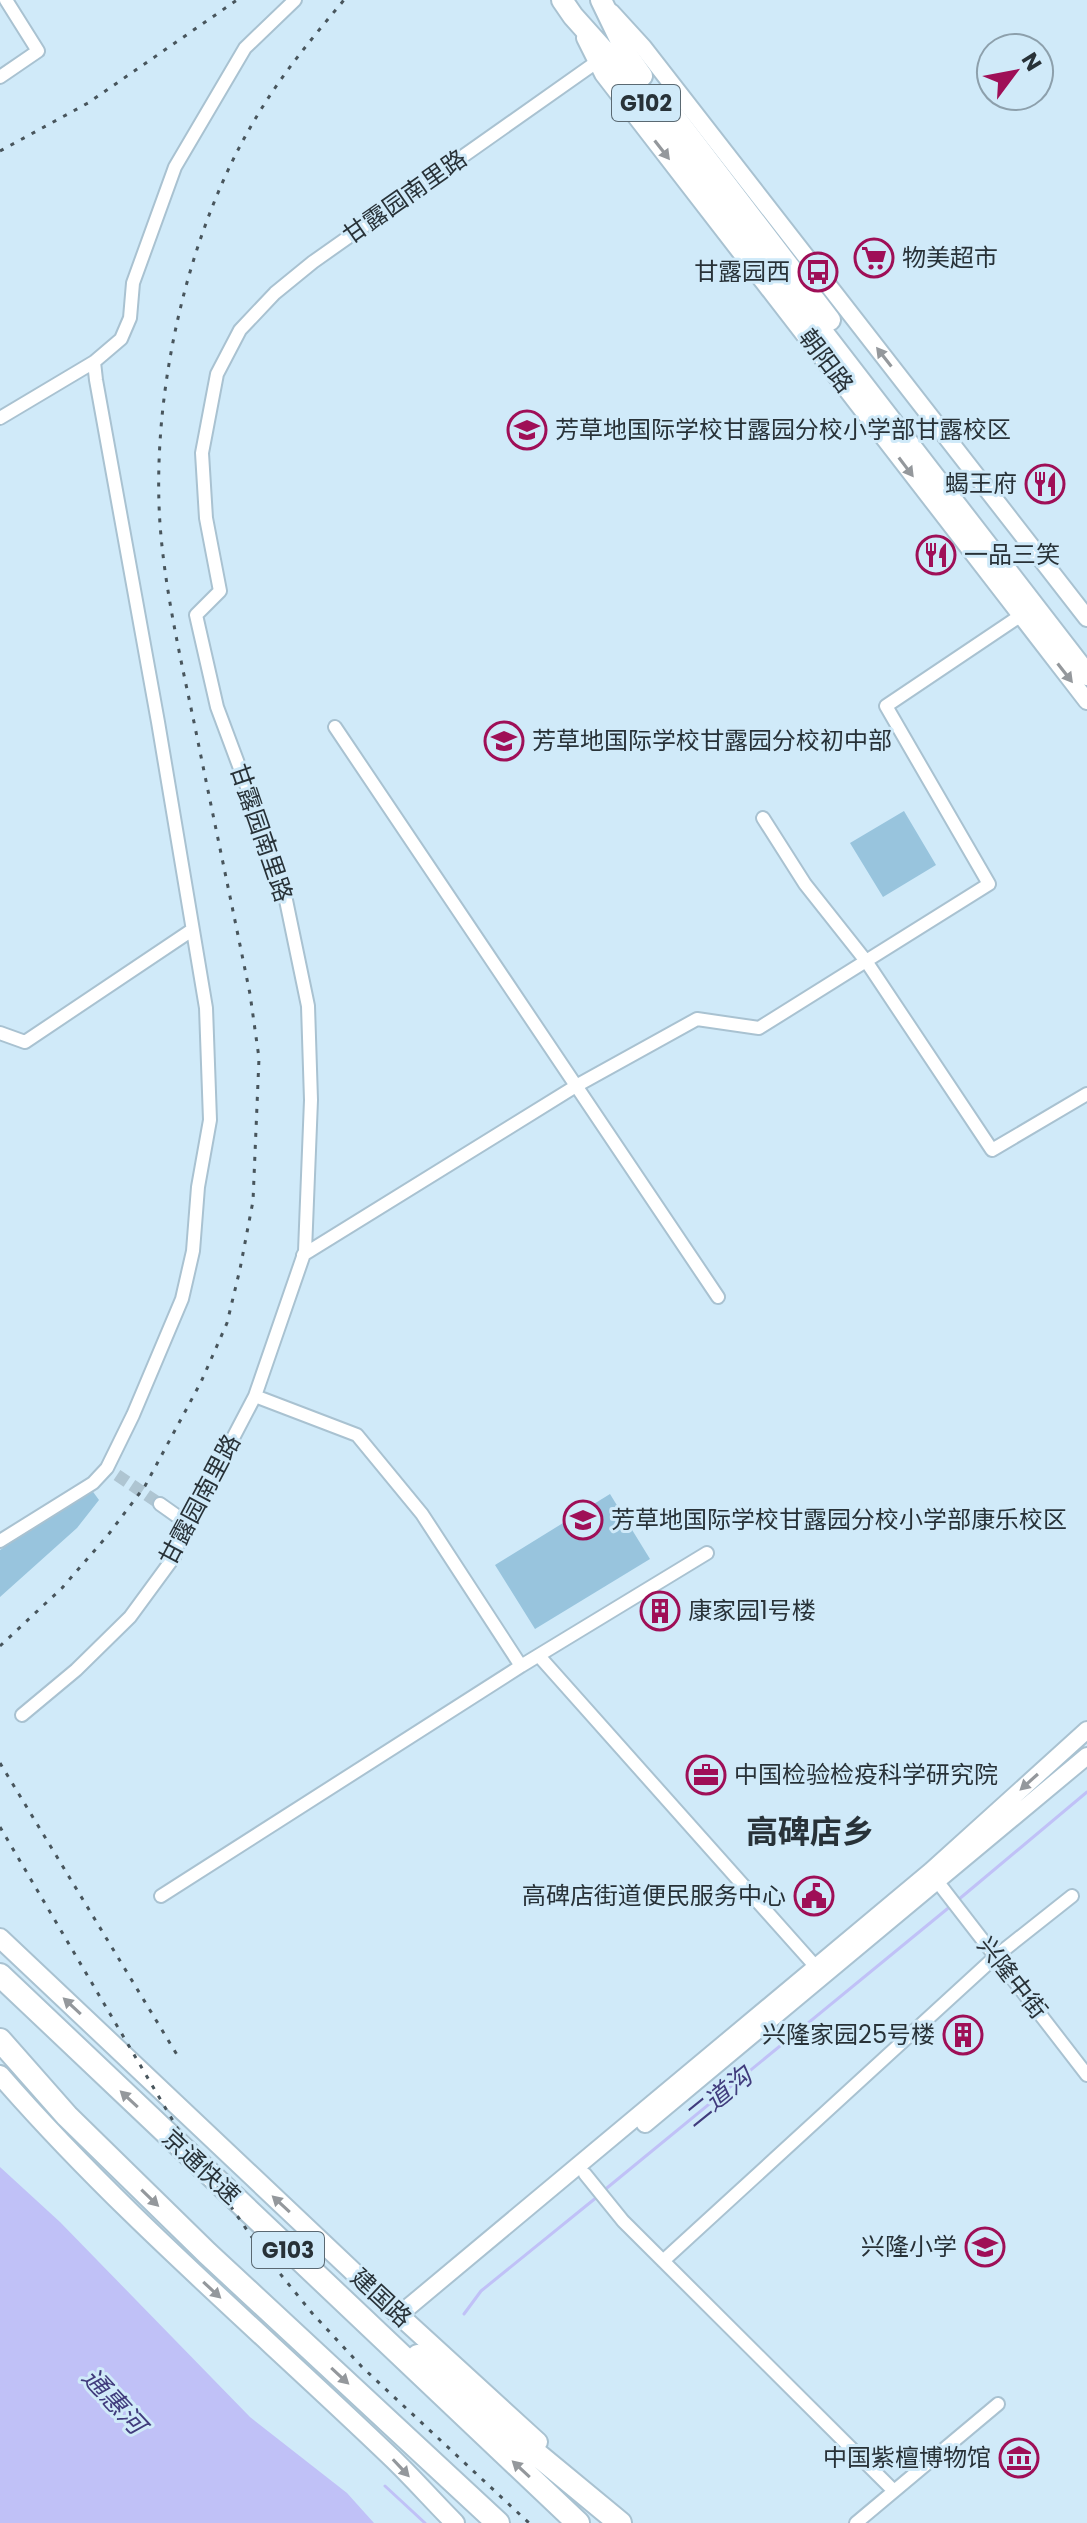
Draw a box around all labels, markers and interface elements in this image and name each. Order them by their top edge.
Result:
north arrow [975,32,1055,112]
text: N [1014,46,1049,77]
road number: G102 [612,85,680,121]
one-way arrow [653,140,669,160]
street label: 甘露园南里路 [336,142,473,251]
supermarket icon: 物美超市 [853,237,895,279]
place label: 物美超市 [902,241,998,274]
bus stop icon: 甘露园西 [797,251,839,293]
place label: 甘露园西 [694,255,790,288]
street label: 朝阳路 [792,322,861,399]
one-way arrow [876,347,893,368]
school or university icon: 芳草地国际学校甘露园分校小学部甘露校区 [506,409,548,451]
place label: 芳草地国际学校甘露园分校小学部甘露校区 [555,413,1011,446]
one-way arrow [897,457,913,477]
restaurant icon: 蝎王府 [1024,463,1066,505]
place label: 蝎王府 [945,467,1017,500]
restaurant icon: 一品三笑 [915,534,957,576]
place label: 一品三笑 [964,538,1060,571]
one-way arrow [1056,663,1073,683]
school or university icon: 芳草地国际学校甘露园分校初中部 [483,720,525,762]
place label: 芳草地国际学校甘露园分校初中部 [532,724,892,757]
street label: 甘露园南里路 [222,759,301,906]
street label: 甘露园南里路 [151,1428,248,1571]
school or university icon: 芳草地国际学校甘露园分校小学部康乐校区 [562,1499,604,1541]
place label: 芳草地国际学校甘露园分校小学部康乐校区 [611,1503,1067,1536]
building icon: 康家园1号楼 [639,1590,681,1632]
place label: 康家园1号楼 [688,1594,816,1627]
office icon: 中国检验检疫科学研究院 [685,1754,727,1796]
place label: 中国检验检疫科学研究院 [734,1758,998,1791]
one-way arrow [1020,1772,1039,1790]
district label: 高碑店乡 [746,1809,874,1854]
public building icon: 高碑店街道便民服务中心 [793,1875,835,1917]
place label: 高碑店街道便民服务中心 [522,1879,786,1912]
street label: 兴隆中街 [970,1930,1055,2026]
one-way arrow [63,1997,82,2015]
building icon: 兴隆家园25号楼 [942,2014,984,2056]
place label: 兴隆家园25号楼 [762,2018,935,2051]
water label: 二道沟 [676,2057,762,2136]
one-way arrow [119,2090,138,2108]
street label: 京通快速 [155,2122,248,2211]
one-way arrow [140,2188,159,2206]
one-way arrow [272,2195,291,2213]
school or university icon: 兴隆小学 [964,2226,1006,2268]
place label: 兴隆小学 [861,2230,957,2263]
road number: G103 [252,2232,324,2268]
street label: 建国路 [344,2261,419,2334]
one-way arrow [202,2280,221,2298]
water label: 通惠河 [74,2360,157,2445]
one-way arrow [330,2366,349,2384]
museum icon: 中国紫檀博物馆 [998,2437,1040,2479]
place label: 中国紫檀博物馆 [823,2441,991,2474]
one-way arrow [392,2458,410,2477]
one-way arrow [512,2461,531,2479]

